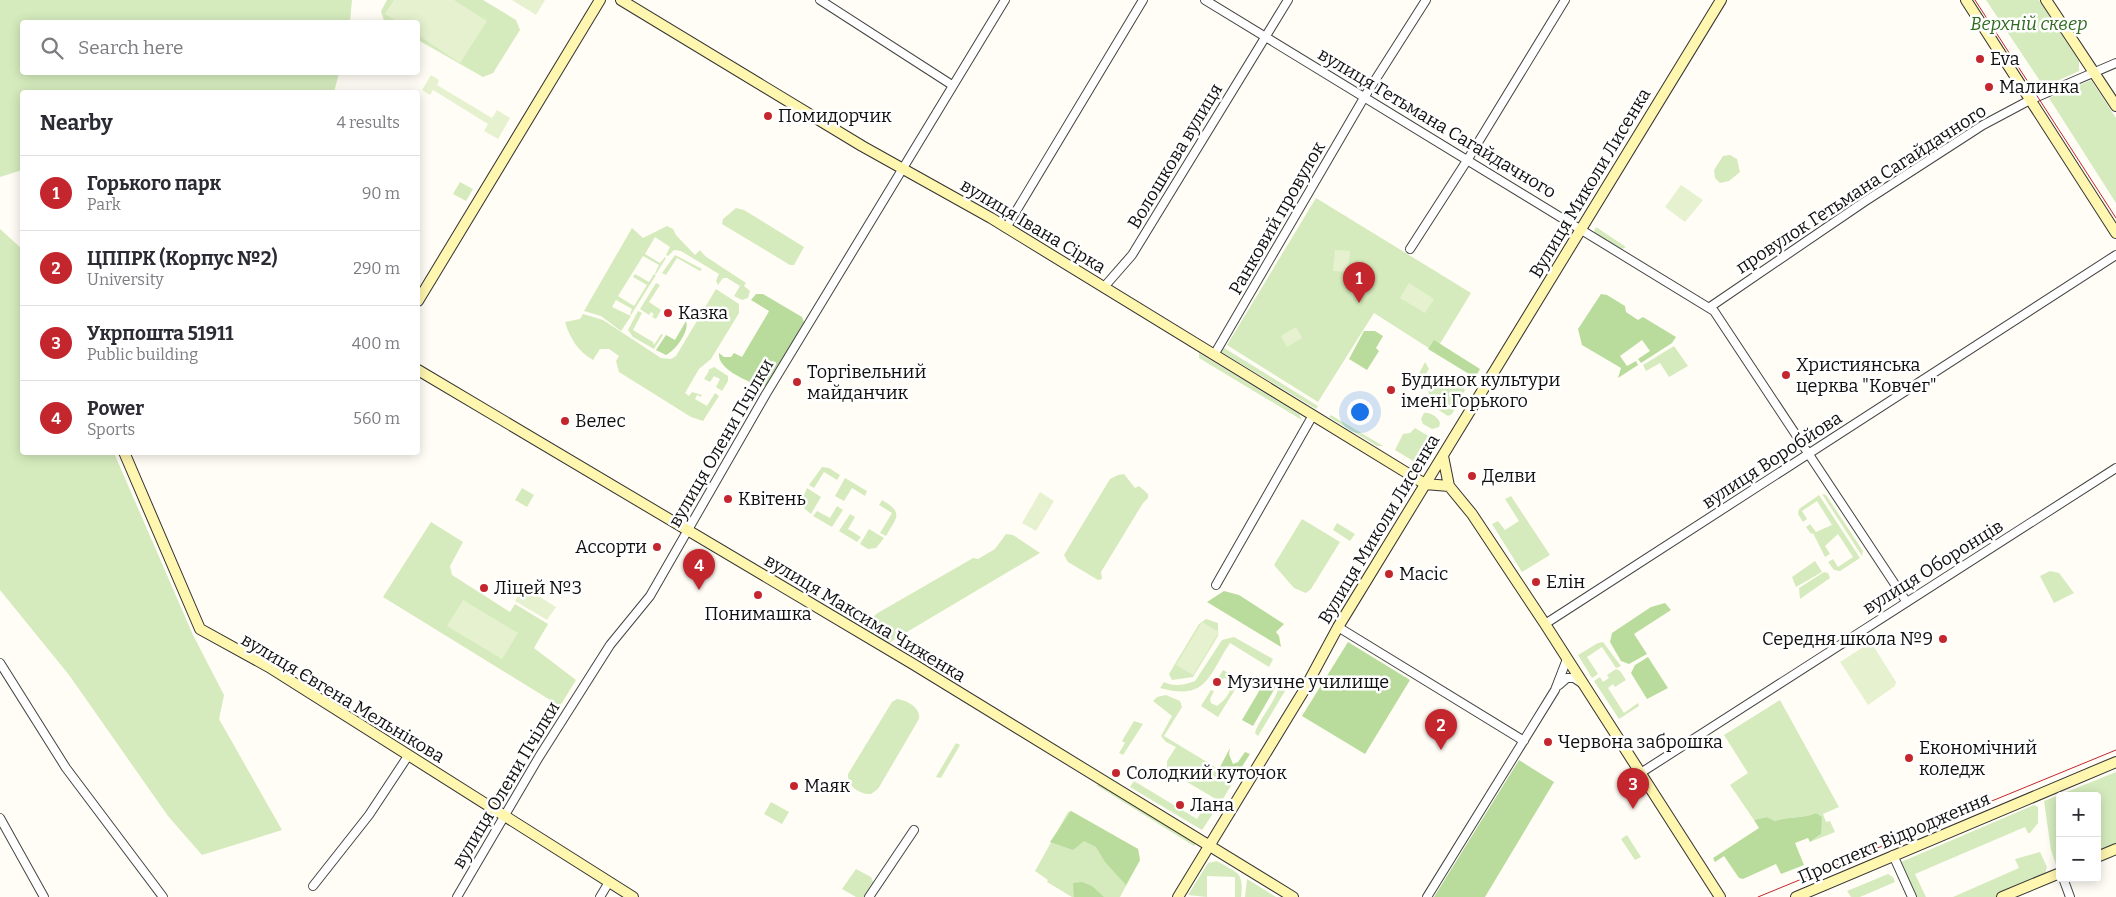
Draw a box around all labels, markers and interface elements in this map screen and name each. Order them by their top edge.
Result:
park label: Верхній сквер [1970,13,2088,35]
search box [20,20,420,75]
icon: search [38,34,66,62]
text: Search here [78,36,183,59]
street label: вулиця Гетьмана Сагайдачного [1314,43,1560,203]
place label: Eva [1990,48,2020,70]
marker: Eva [1974,53,1986,65]
place label: Малинка [1999,76,2079,98]
street label: Волошкова вулиця [1123,79,1227,233]
marker: Малинка [1983,81,1995,93]
street label: Вулиця Миколи Лисенка [1525,84,1655,282]
street label: провулок Гетьмана Сагайдачного [1732,100,1990,278]
place label: Помидорчик [778,105,892,127]
text: Nearby [40,110,113,136]
marker: Помидорчик [762,110,774,122]
text: 4 results [337,113,400,132]
street label: Ранковий провулок [1224,137,1330,298]
text: Горького парк [87,172,221,195]
street label: вулиця Івана Сірка [956,174,1110,278]
text: 1 [53,184,59,203]
text: 90 m [362,184,400,203]
text: Park [87,195,121,214]
text: ЦППРК (Корпус №2) [87,247,277,270]
text: 2 [51,259,61,278]
text: 290 m [353,259,400,278]
pin: 1 [1343,262,1375,303]
text: University [87,270,164,289]
place label: Казка [678,302,728,324]
marker: Казка [662,307,674,319]
text: Укрпошта 51911 [87,322,233,345]
text: 3 [51,334,61,353]
text: 400 m [352,334,400,353]
text: Public building [87,345,198,364]
place label: Християнська церква "Ковчег" [1796,354,1937,397]
street label: вулиця Олени Пчілки [664,355,778,531]
place label: Торгівельний майданчик [807,361,926,404]
place label: Будинок культури імені Горького [1401,369,1560,412]
marker: Християнська церква "Ковчег" [1780,369,1792,381]
marker: Торгівельний майданчик [791,376,803,388]
marker: Будинок культури імені Горького [1385,384,1397,396]
text: Power [87,397,144,420]
your location [1347,399,1373,425]
street label: вулиця Воробйова [1698,406,1846,513]
text: 4 [51,409,61,428]
text: 560 m [353,409,400,428]
place label: Велес [575,410,626,432]
marker: Велес [559,415,571,427]
text: Sports [87,420,135,439]
street label: Вулиця Миколи Лисенка [1314,430,1444,628]
place label: Делви [1482,465,1536,487]
marker: Делви [1466,470,1478,482]
place label: Квітень [738,488,806,510]
marker: Квітень [722,493,734,505]
street label: вулиця Оборонців [1859,515,2007,619]
place label: Ассорти [575,536,647,558]
marker: Ассорти [651,541,663,553]
pin: 4 [683,549,715,590]
street label: вулиця Максима Чиженка [760,549,970,687]
place label: Macic [1399,563,1448,585]
marker: Macic [1383,568,1395,580]
place label: Елін [1546,571,1585,593]
marker: Елін [1530,576,1542,588]
place label: Ліцей №3 [494,577,582,599]
marker: Ліцей №3 [478,582,490,594]
marker: Понимашка [752,589,764,601]
place label: Понимашка [704,603,812,625]
street label: вулиця Євгена Мельнікова [237,628,449,768]
place label: Середня школа №9 [1762,628,1933,650]
marker: Середня школа №9 [1937,633,1949,645]
place label: Музичне училище [1227,671,1389,693]
marker: Музичне училище [1211,676,1223,688]
street label: вулиця Олени Пчілки [447,698,565,872]
pin: 2 [1425,709,1457,750]
place label: Червона заброшка [1558,731,1723,753]
marker: Червона заброшка [1542,736,1554,748]
place label: Економічний коледж [1919,737,2037,780]
marker: Економічний коледж [1903,752,1915,764]
place label: Солодкий куточок [1126,762,1287,784]
marker: Солодкий куточок [1110,767,1122,779]
pin: 3 [1617,768,1649,809]
place label: Маяк [804,775,851,797]
marker: Маяк [788,780,800,792]
street label: Проспект Відродження [1795,788,1993,888]
map controls [2056,792,2101,882]
button: + [2056,792,2101,837]
place label: Лана [1190,794,1234,816]
marker: Лана [1174,799,1186,811]
button: − [2056,837,2101,882]

